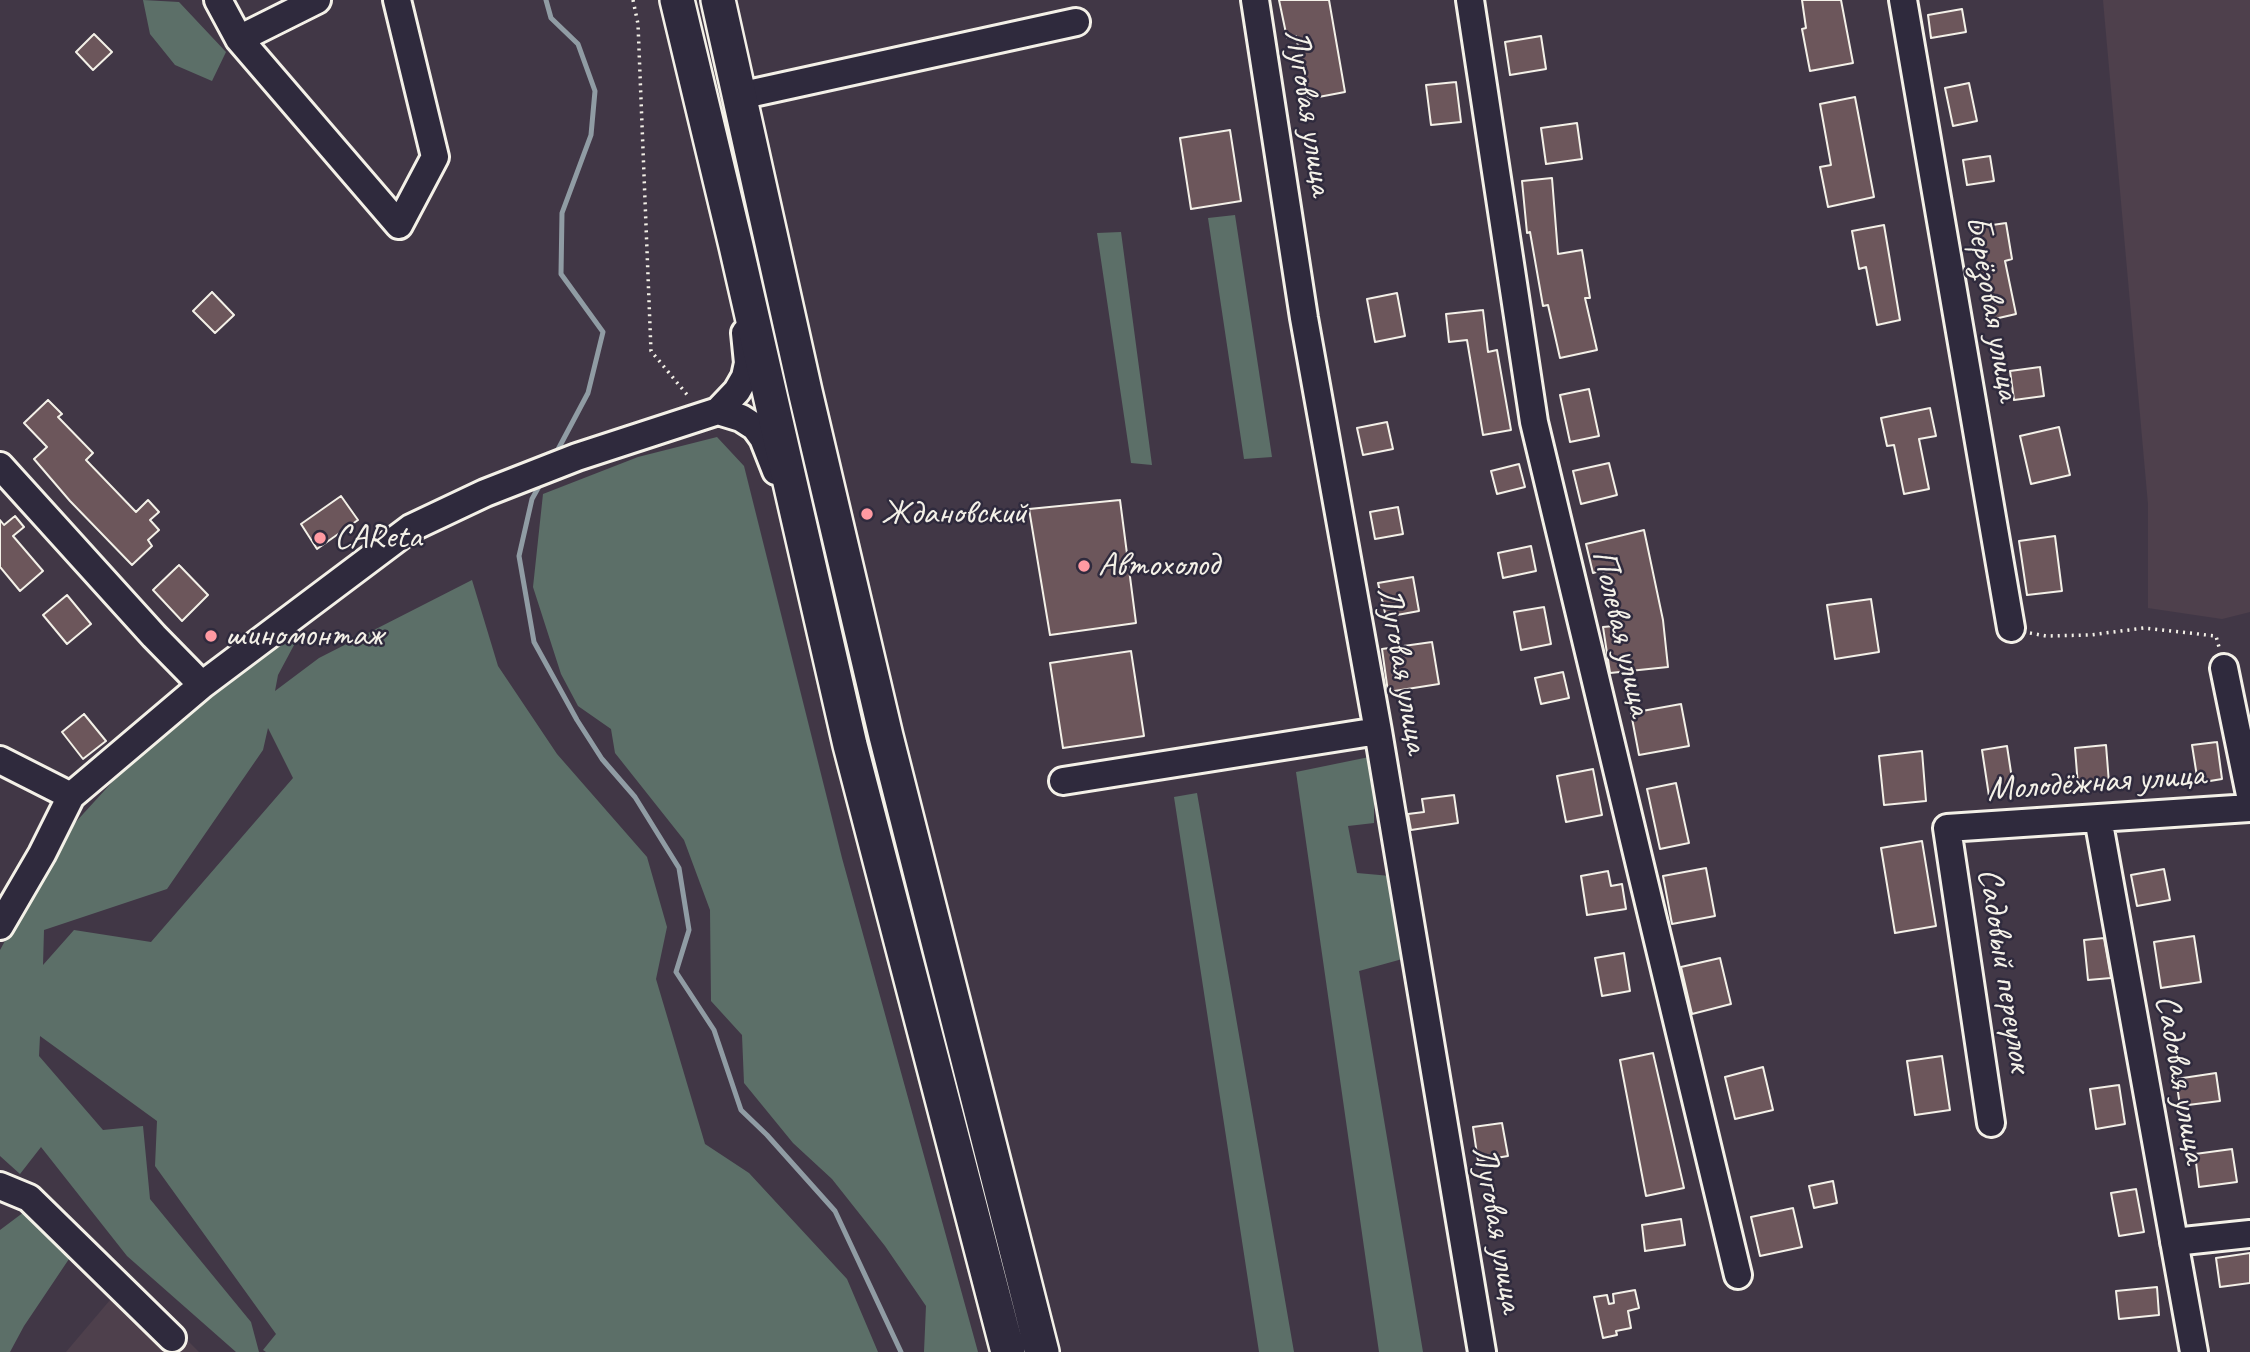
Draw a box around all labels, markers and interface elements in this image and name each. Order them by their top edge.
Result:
street label: Луговая улица [1274,26,1342,198]
street label: Берёзовая улица [1955,212,2029,404]
place label: Ждановский [881,493,1027,535]
marker: Ждановский [859,506,875,522]
place label: CAReta [334,517,421,559]
marker: CAReta [312,530,328,546]
place label: Автохолод [1098,545,1219,587]
street label: Полевая улица [1581,546,1661,720]
marker: Автохолод [1076,558,1092,574]
street label: Луговая улица [1367,584,1437,756]
place label: шиномонтаж [225,615,382,657]
marker: шиномонтаж [203,628,219,644]
street label: Молодёжная улица [1986,754,2206,812]
street label: Садовый переулок [1967,865,2041,1075]
street label: Садовая улица [2145,992,2215,1166]
street label: Луговая улица [1462,1143,1532,1315]

